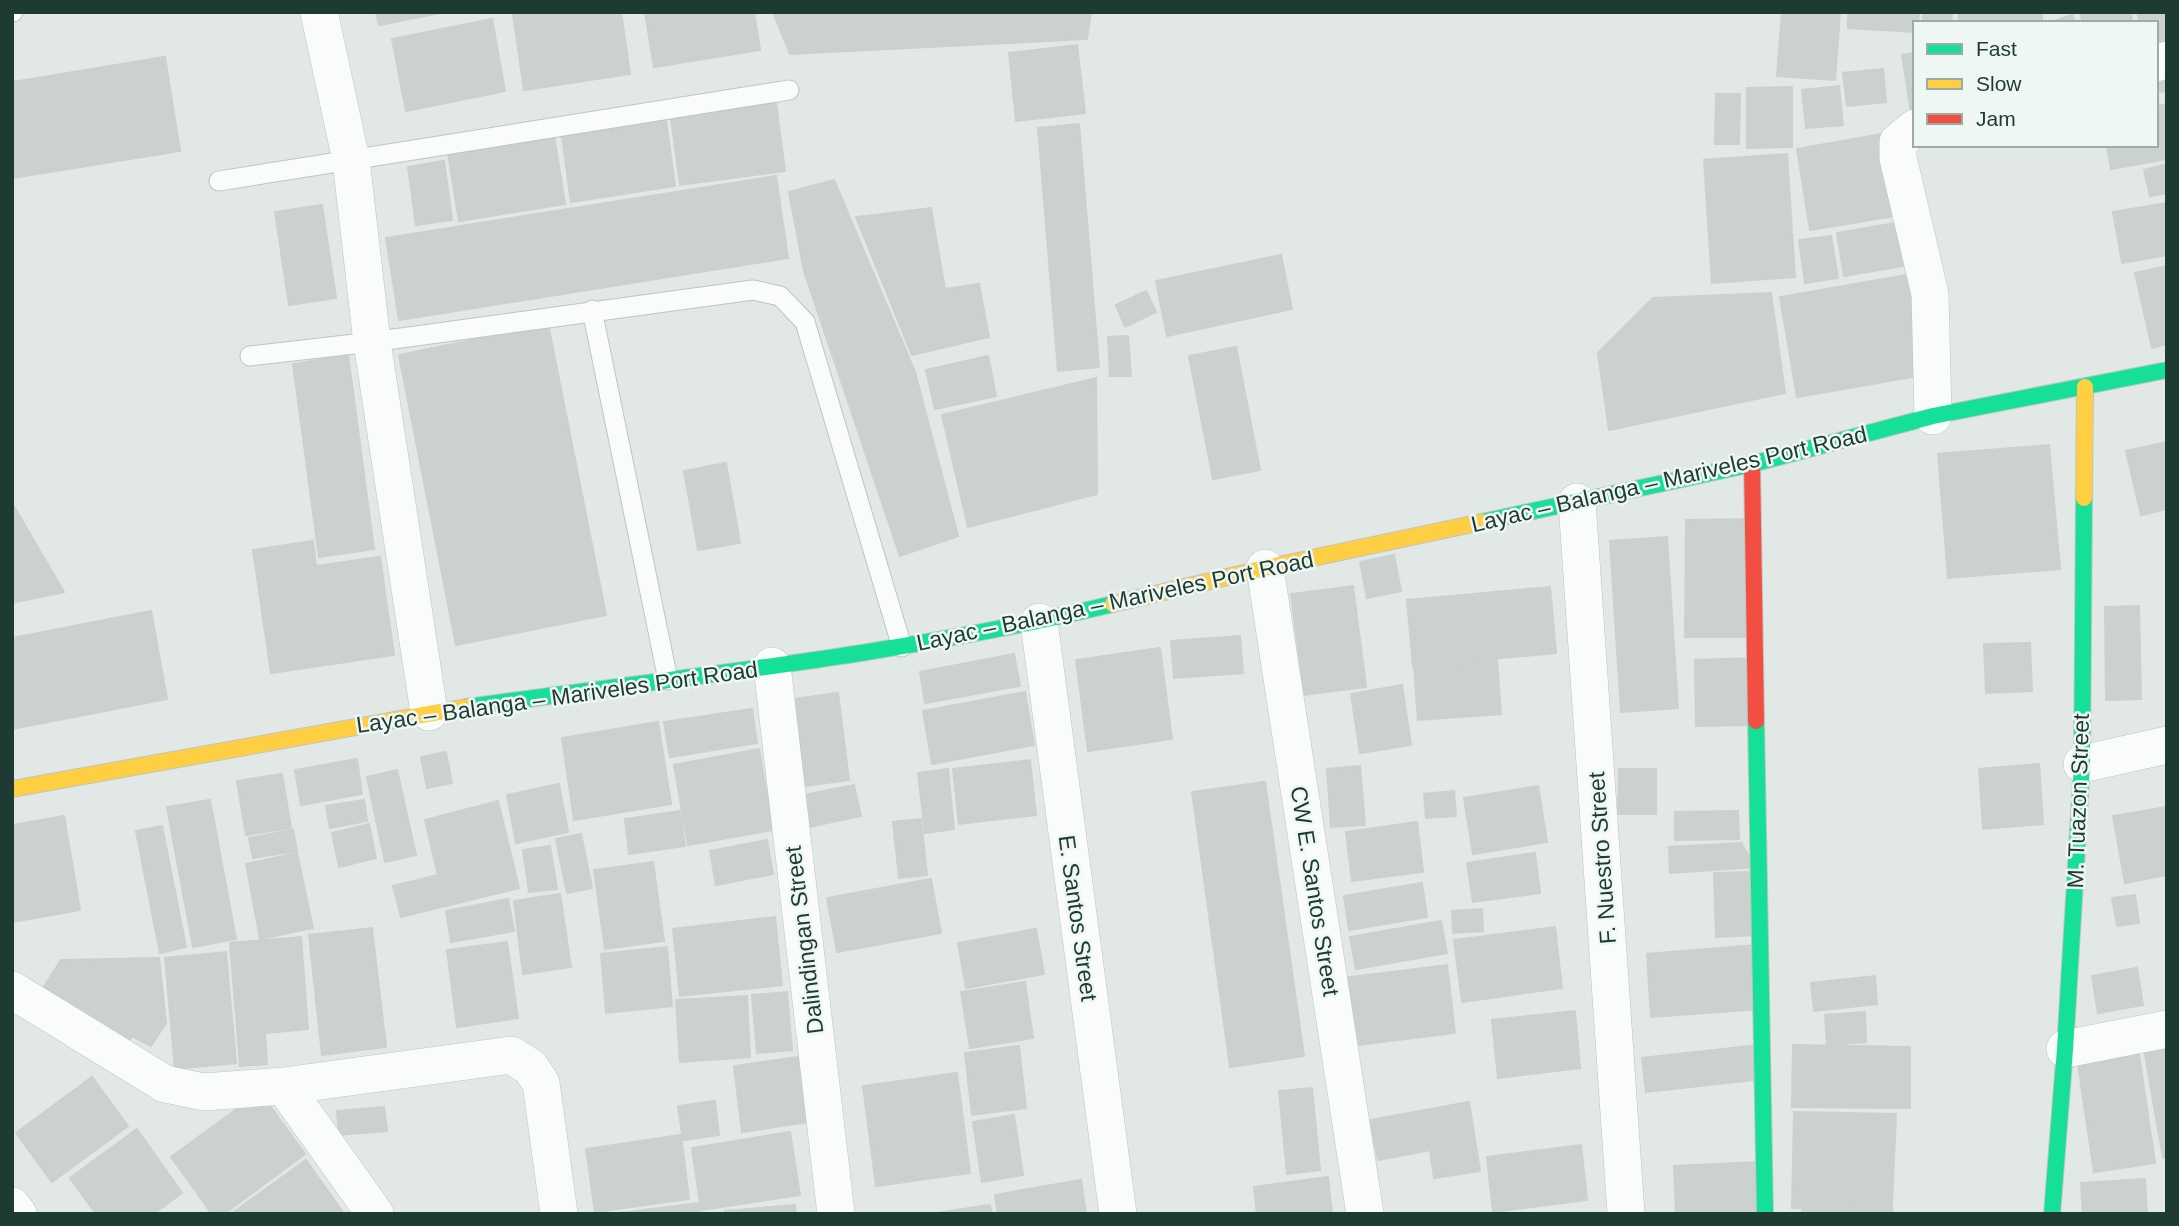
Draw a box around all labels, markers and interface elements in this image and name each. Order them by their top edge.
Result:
legend [1913,21,2158,147]
text: Fast [1976,37,2017,60]
text: Slow [1976,72,2022,95]
text: Jam [1976,107,2016,130]
street label: Layac – Balanga – Mariveles Port Road [1469,421,1869,537]
street label: Layac – Balanga – Mariveles Port Road [914,546,1316,656]
street label: Layac – Balanga – Mariveles Port Road [355,656,759,738]
street label: M. Tuazon Street [2062,712,2094,889]
street label: F. Nuestro Street [1583,770,1621,945]
street label: CW E. Santos Street [1286,784,1345,998]
street label: E. Santos Street [1053,833,1103,1003]
street label: Dalindingan Street [779,844,828,1035]

